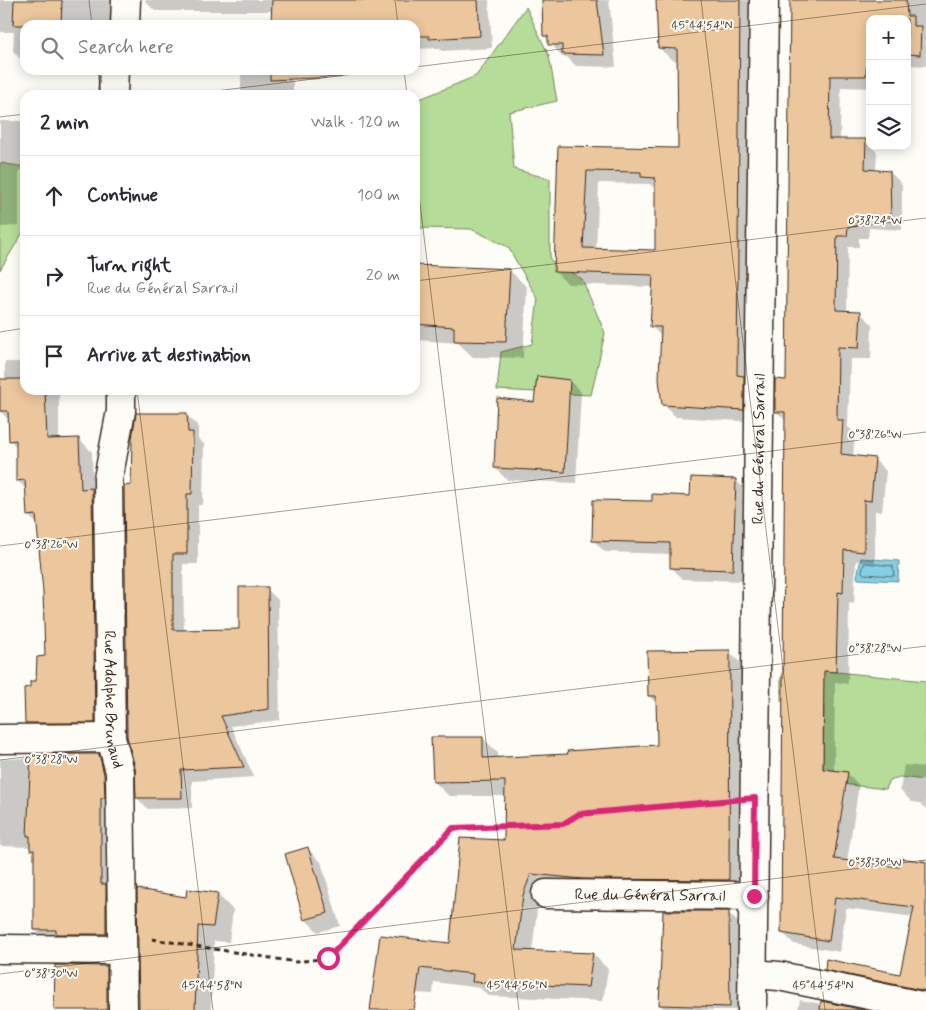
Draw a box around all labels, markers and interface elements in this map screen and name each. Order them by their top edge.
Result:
map controls [866,15,911,150]
button: + [866,15,911,60]
text: 45°44'54"N [671,18,733,34]
search box [20,20,420,75]
icon: search [38,34,66,62]
text: Search here [78,35,174,60]
button: − [866,60,911,105]
button: layers [866,105,911,150]
text: 2 min [40,109,89,137]
text: Walk · 120 m [311,112,400,133]
icon: ahead [40,182,68,210]
text: Continue [87,183,158,208]
text: 100 m [357,185,400,206]
text: 0°38'24"W [848,213,902,229]
text: Turn right [87,253,171,278]
icon: right [40,262,68,290]
text: 20 m [366,265,400,286]
text: Rue du Général Sarrail [87,278,238,299]
icon: arrive [40,342,68,370]
text: Arrive at destination [87,343,251,368]
street label: Rue du Général Sarrail [747,373,770,525]
text: 0°38'26"W [848,427,902,443]
text: 0°38'26"W [24,537,78,553]
street label: Rue Adolphe Brunaud [99,630,129,771]
text: 0°38'28"W [848,641,902,657]
text: 0°38'28"W [24,752,78,768]
text: 0°38'30"W [849,855,902,871]
street label: Rue du Général Sarrail [574,884,726,906]
route end [743,885,766,908]
route start [317,947,340,970]
text: 0°38'30"W [25,966,78,982]
text: 45°44'58"N [182,978,242,994]
text: 45°44'56"N [487,978,547,994]
text: 45°44'54"N [792,978,854,994]

